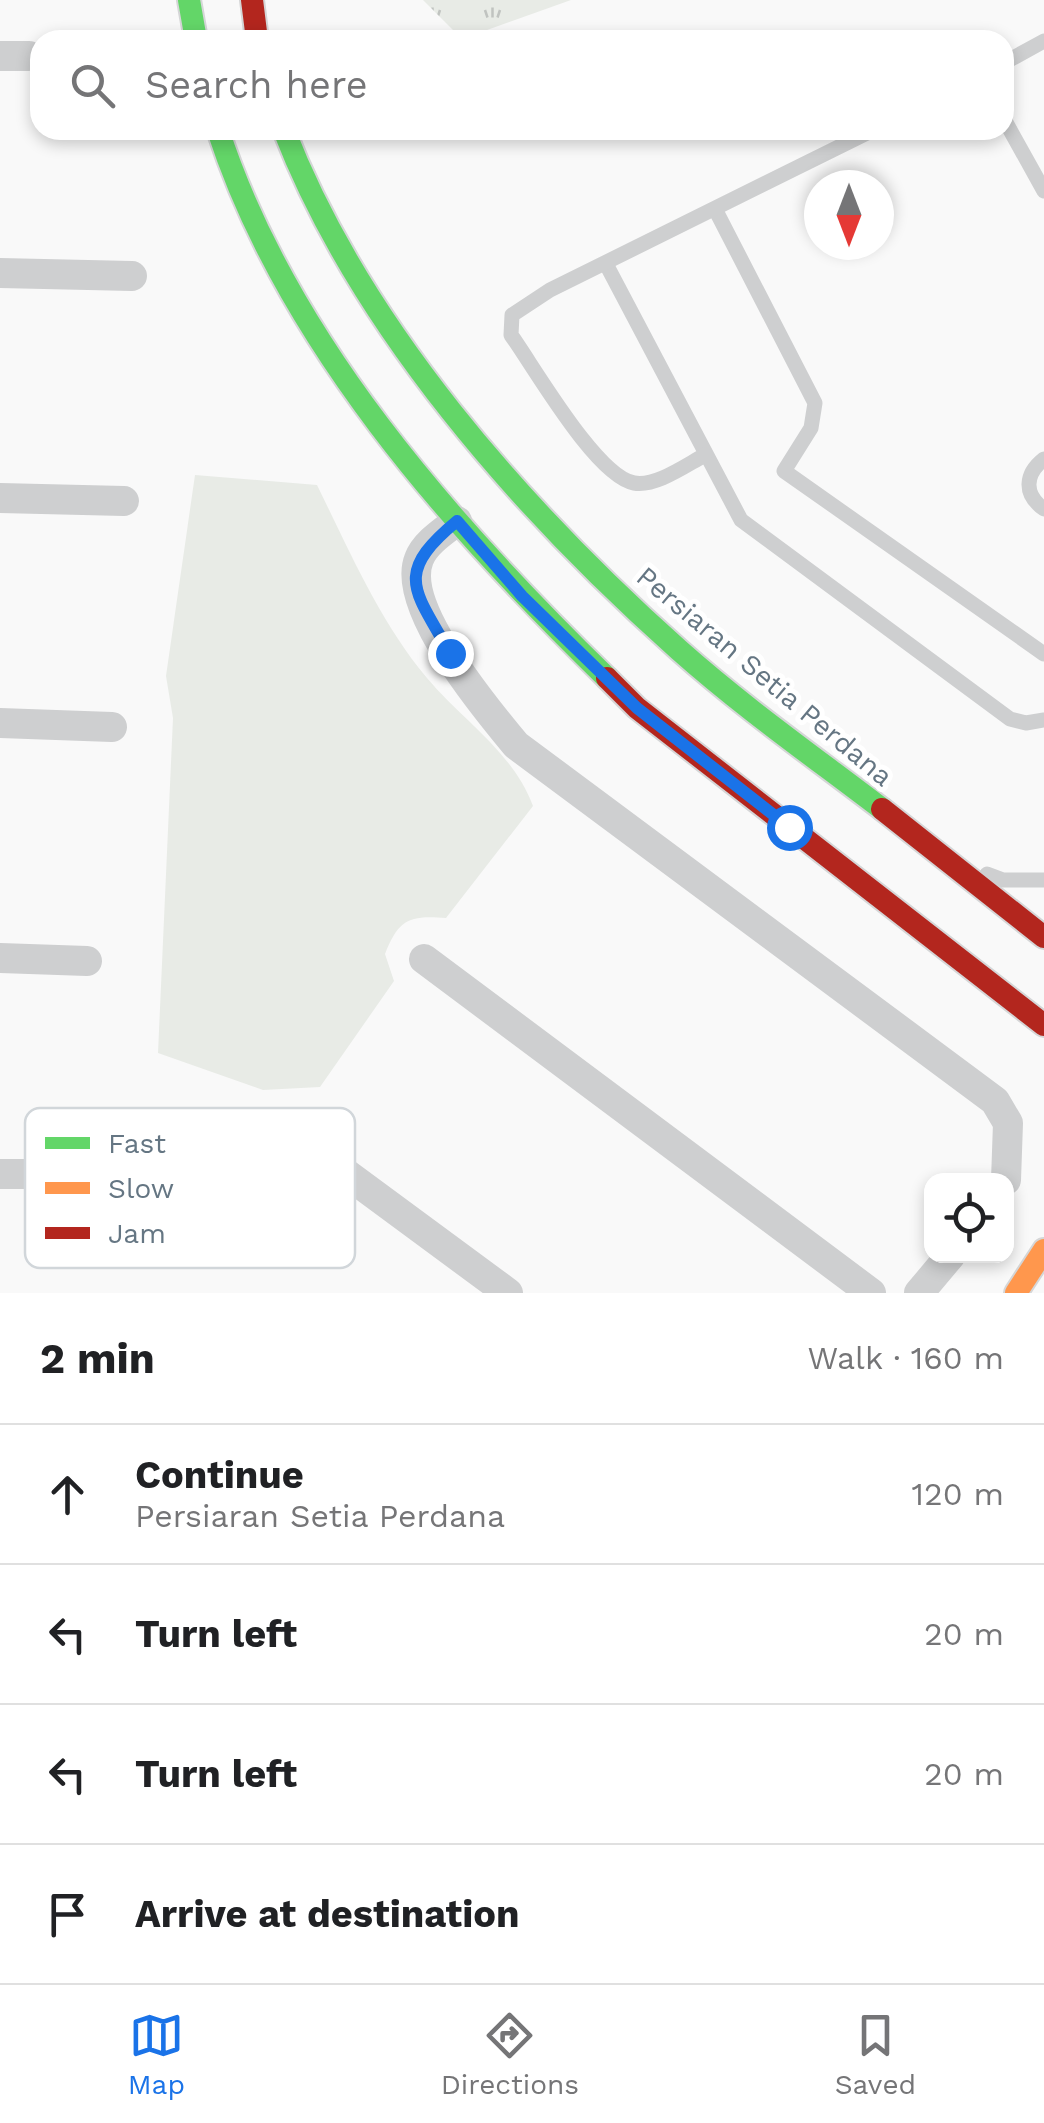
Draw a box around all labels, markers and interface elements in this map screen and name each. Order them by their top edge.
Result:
search box [30,30,1014,140]
icon: search [65,58,120,113]
text: Search here [145,63,368,107]
north arrow [804,170,894,260]
street label: Persiaran Setia Perdana [630,560,899,793]
route end [428,631,474,677]
route start [767,805,813,851]
legend [25,1108,355,1268]
text: Fast [108,1127,166,1160]
text: Slow [108,1172,174,1205]
map controls [924,1173,1014,1263]
button: locate [924,1173,1014,1263]
text: Jam [108,1217,166,1250]
text: 2 min [40,1334,155,1383]
text: Walk · 160 m [808,1339,1004,1377]
text: Continue [135,1453,304,1497]
icon: ahead [40,1467,95,1522]
text: 120 m [912,1475,1004,1513]
text: Persiaran Setia Perdana [135,1497,505,1535]
icon: left [40,1607,95,1662]
text: Turn left [135,1612,297,1656]
text: 20 m [924,1615,1004,1653]
icon: left [40,1747,95,1802]
text: Turn left [135,1752,297,1796]
text: 20 m [924,1755,1004,1793]
icon: arrive [40,1887,95,1942]
text: Arrive at destination [135,1892,520,1936]
tab: Map [128,2008,185,2101]
tab: Directions [441,2008,579,2101]
tab: Saved [835,2008,916,2101]

